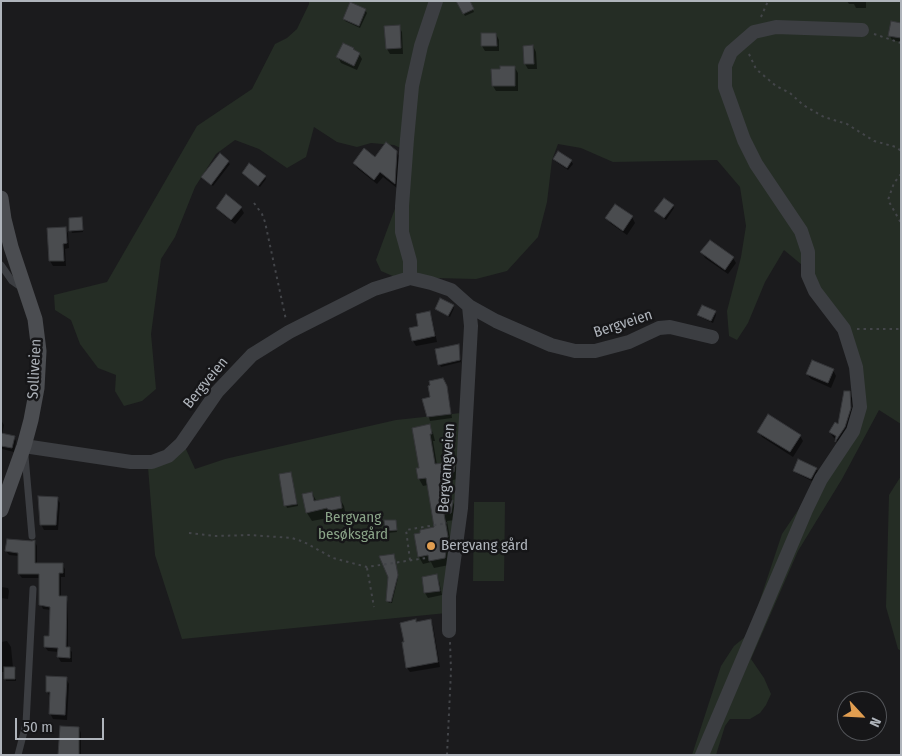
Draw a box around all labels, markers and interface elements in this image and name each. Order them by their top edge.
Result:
street label: Bergveien [591,306,655,342]
street label: Solliveien [24,338,46,400]
street label: Bergveien [180,354,232,412]
street label: Bergvangveien [435,423,459,513]
park label: Bergvang besøksgård [318,509,388,544]
place label: Bergvang gård [441,537,528,555]
marker: Bergvang gård [425,540,437,552]
north arrow [837,691,887,741]
scale bar [18,708,106,740]
text: N [866,715,885,730]
text: 50 m [23,718,53,736]

